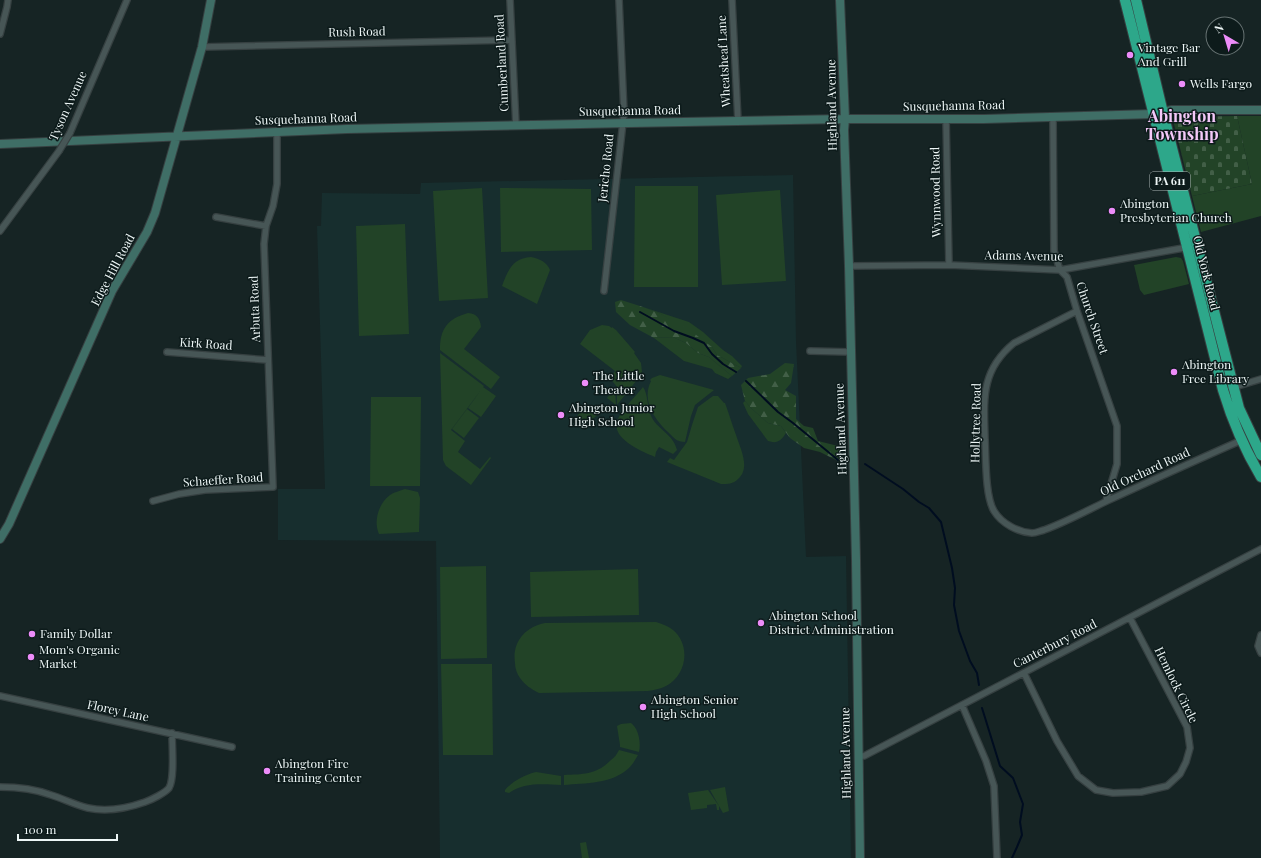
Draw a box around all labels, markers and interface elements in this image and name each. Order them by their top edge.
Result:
street label: Cumberland Road [490,14,512,112]
street label: Wheatsheaf Lane [713,15,733,108]
north arrow [1205,16,1245,56]
text: N [1211,19,1226,36]
street label: Rush Road [328,22,386,40]
place label: Vintage Bar And Grill [1137,39,1201,69]
marker: Vintage Bar And Grill [1125,50,1135,60]
street label: Highland Avenue [822,59,840,151]
street label: Tyson Avenue [45,68,90,143]
place label: Wells Fargo [1189,75,1253,91]
marker: Wells Fargo [1177,79,1187,89]
street label: Susquehanna Road [903,96,1005,114]
street label: Susquehanna Road [579,101,681,119]
district label: Abington Township [1145,105,1219,144]
street label: Susquehanna Road [255,108,357,128]
street label: Jericho Road [593,133,617,204]
street label: Wynnwood Road [926,147,944,238]
road number: PA 611 [1150,172,1190,190]
place label: Abington Presbyterian Church [1119,195,1232,225]
marker: Abington Presbyterian Church [1107,206,1117,216]
street label: Edge Hill Road [86,231,138,308]
street label: Old York Road [1190,234,1224,312]
street label: Adams Avenue [984,246,1064,264]
street label: Arbuta Road [245,275,263,344]
street label: Church Street [1073,279,1113,357]
street label: Kirk Road [179,333,233,353]
place label: Abington Free Library [1181,356,1249,386]
place label: The Little Theater [593,367,644,397]
marker: Abington Free Library [1169,367,1179,377]
marker: The Little Theater [580,378,590,388]
street label: Highland Avenue [830,383,850,475]
street label: Hollytree Road [966,383,984,463]
place label: Abington Junior High School [568,399,655,429]
marker: Abington Junior High School [556,410,566,420]
street label: Old Orchard Road [1097,443,1192,499]
street label: Schaeffer Road [182,468,264,490]
place label: Abington School District Administration [768,607,894,637]
street label: Canterbury Road [1010,615,1099,671]
marker: Abington School District Administration [756,618,766,628]
place label: Family Dollar [40,625,113,641]
marker: Family Dollar [27,629,37,639]
place label: Mom's Organic Market [39,641,120,671]
street label: Hemlock Circle [1152,644,1202,725]
marker: Mom's Organic Market [26,652,36,662]
place label: Abington Senior High School [650,691,739,721]
street label: Florey Lane [86,696,151,724]
marker: Abington Senior High School [638,702,648,712]
street label: Highland Avenue [836,707,854,799]
place label: Abington Fire Training Center [274,755,362,785]
marker: Abington Fire Training Center [262,766,272,776]
scale bar [18,816,117,842]
text: 100 m [24,821,57,837]

